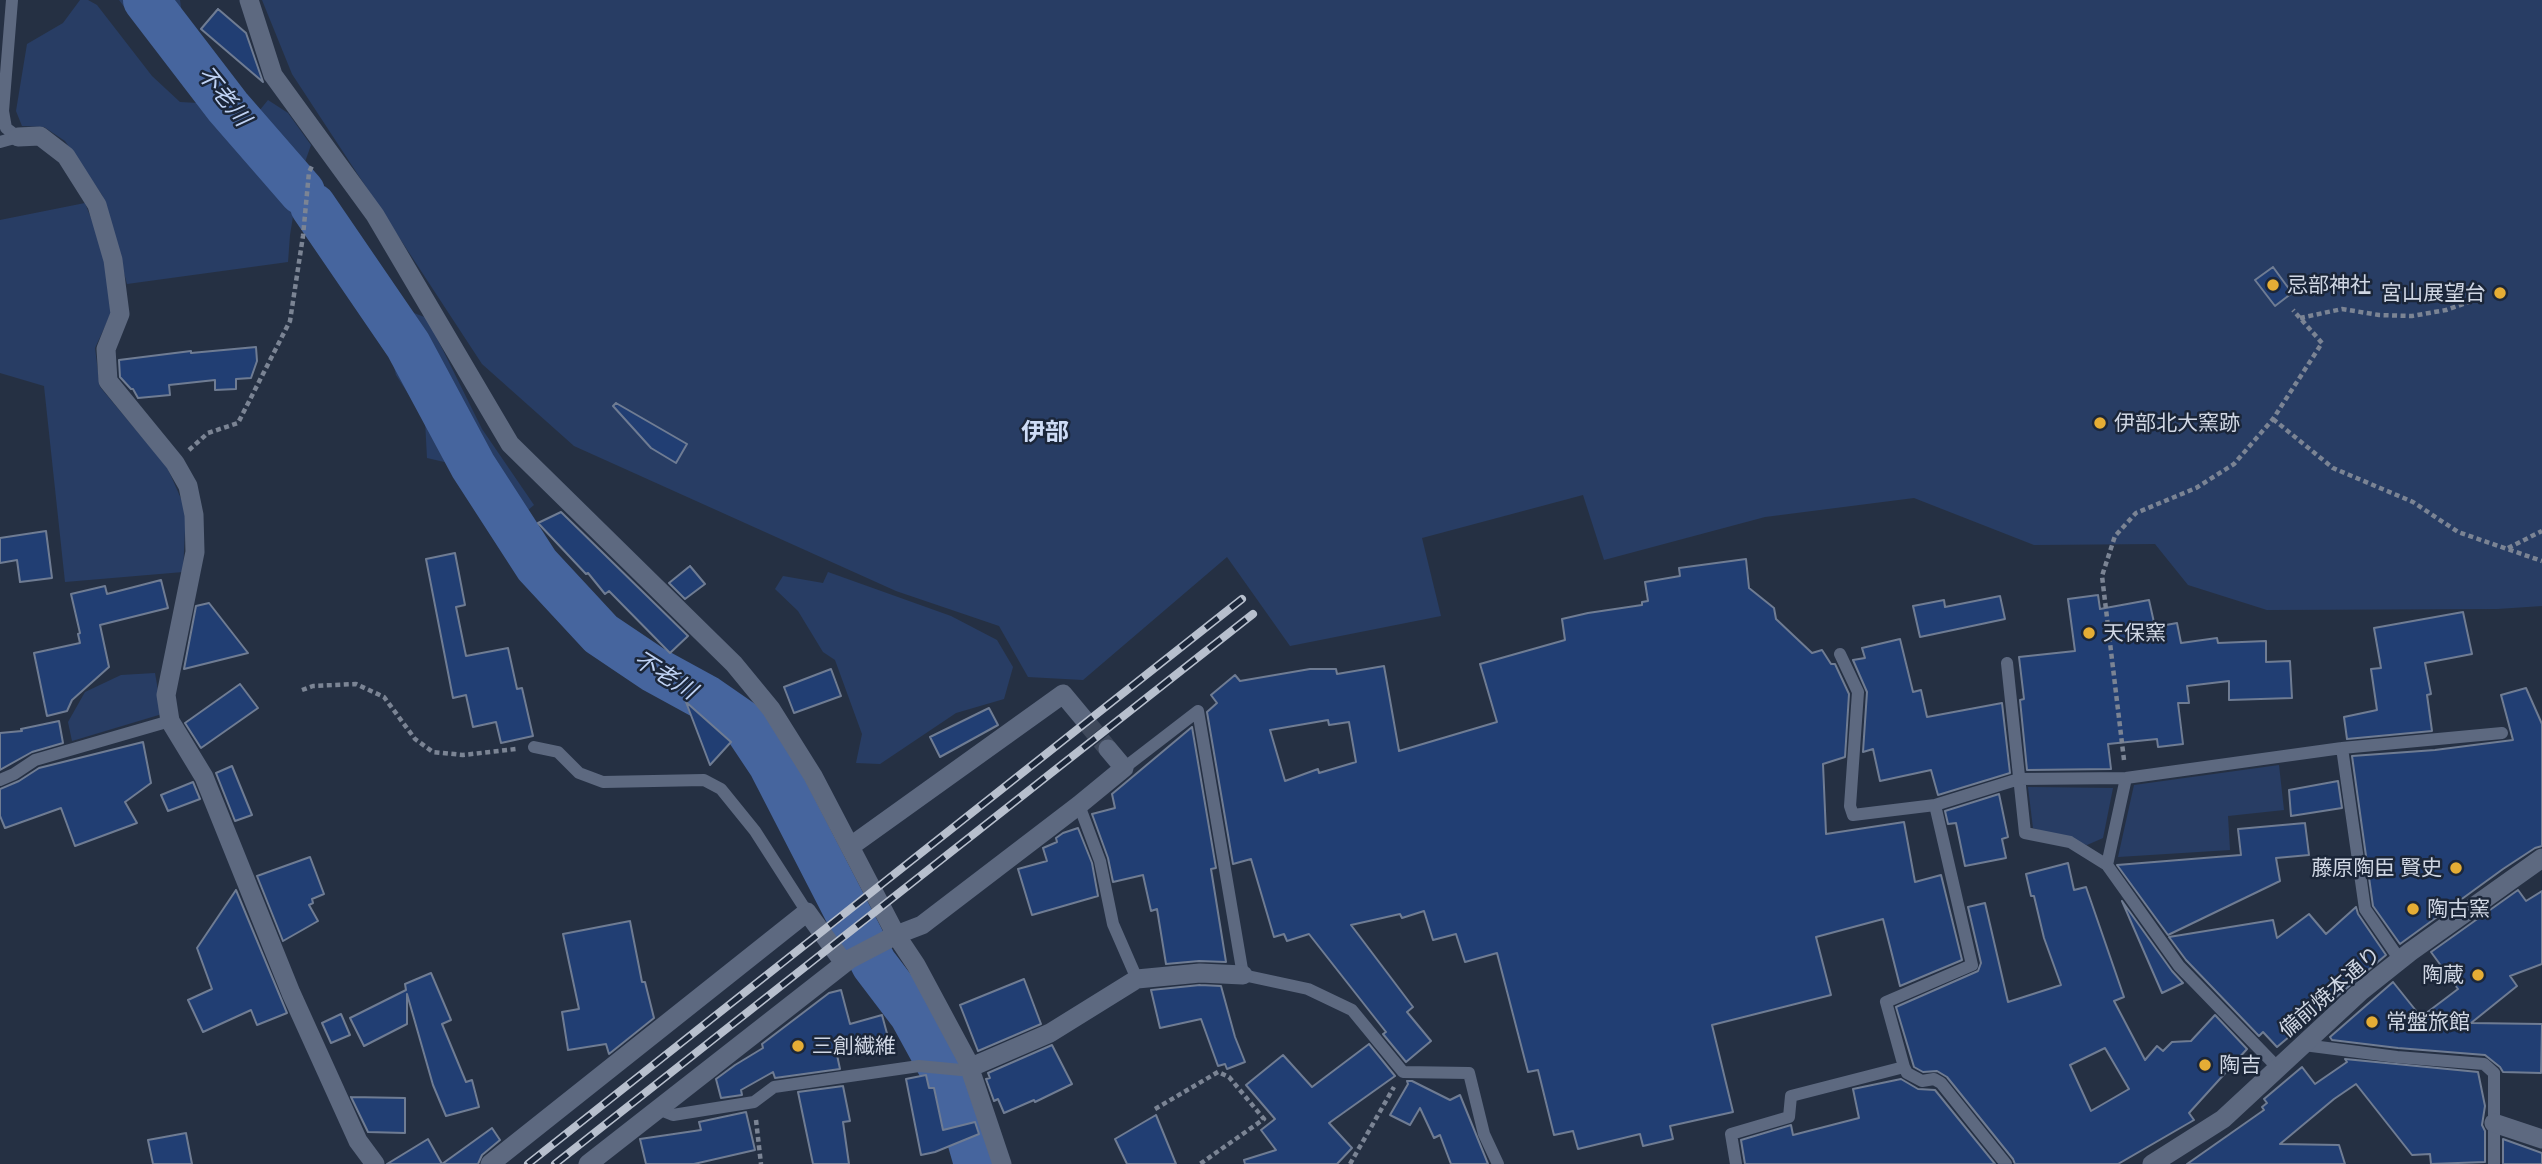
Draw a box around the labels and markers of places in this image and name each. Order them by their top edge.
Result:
place label: 忌部神社 [2287,272,2371,298]
marker: 忌部神社 [2265,277,2281,293]
place label: 宮山展望台 [2381,280,2486,306]
marker: 宮山展望台 [2492,285,2508,301]
place label: 伊部北大窯跡 [2114,410,2240,436]
marker: 伊部北大窯跡 [2092,415,2108,431]
place label: 天保窯 [2103,620,2166,646]
marker: 天保窯 [2081,625,2097,641]
place label: 藤原陶臣 賢史 [2311,855,2442,881]
marker: 藤原陶臣 賢史 [2448,860,2464,876]
place label: 陶古窯 [2427,896,2490,922]
marker: 陶古窯 [2405,901,2421,917]
place label: 陶蔵 [2422,962,2464,988]
marker: 陶蔵 [2470,967,2486,983]
place label: 常盤旅館 [2386,1009,2470,1035]
marker: 常盤旅館 [2364,1014,2380,1030]
place label: 三創繊維 [812,1033,896,1059]
marker: 三創繊維 [790,1038,806,1054]
place label: 陶吉 [2219,1052,2261,1078]
marker: 陶吉 [2197,1057,2213,1073]

